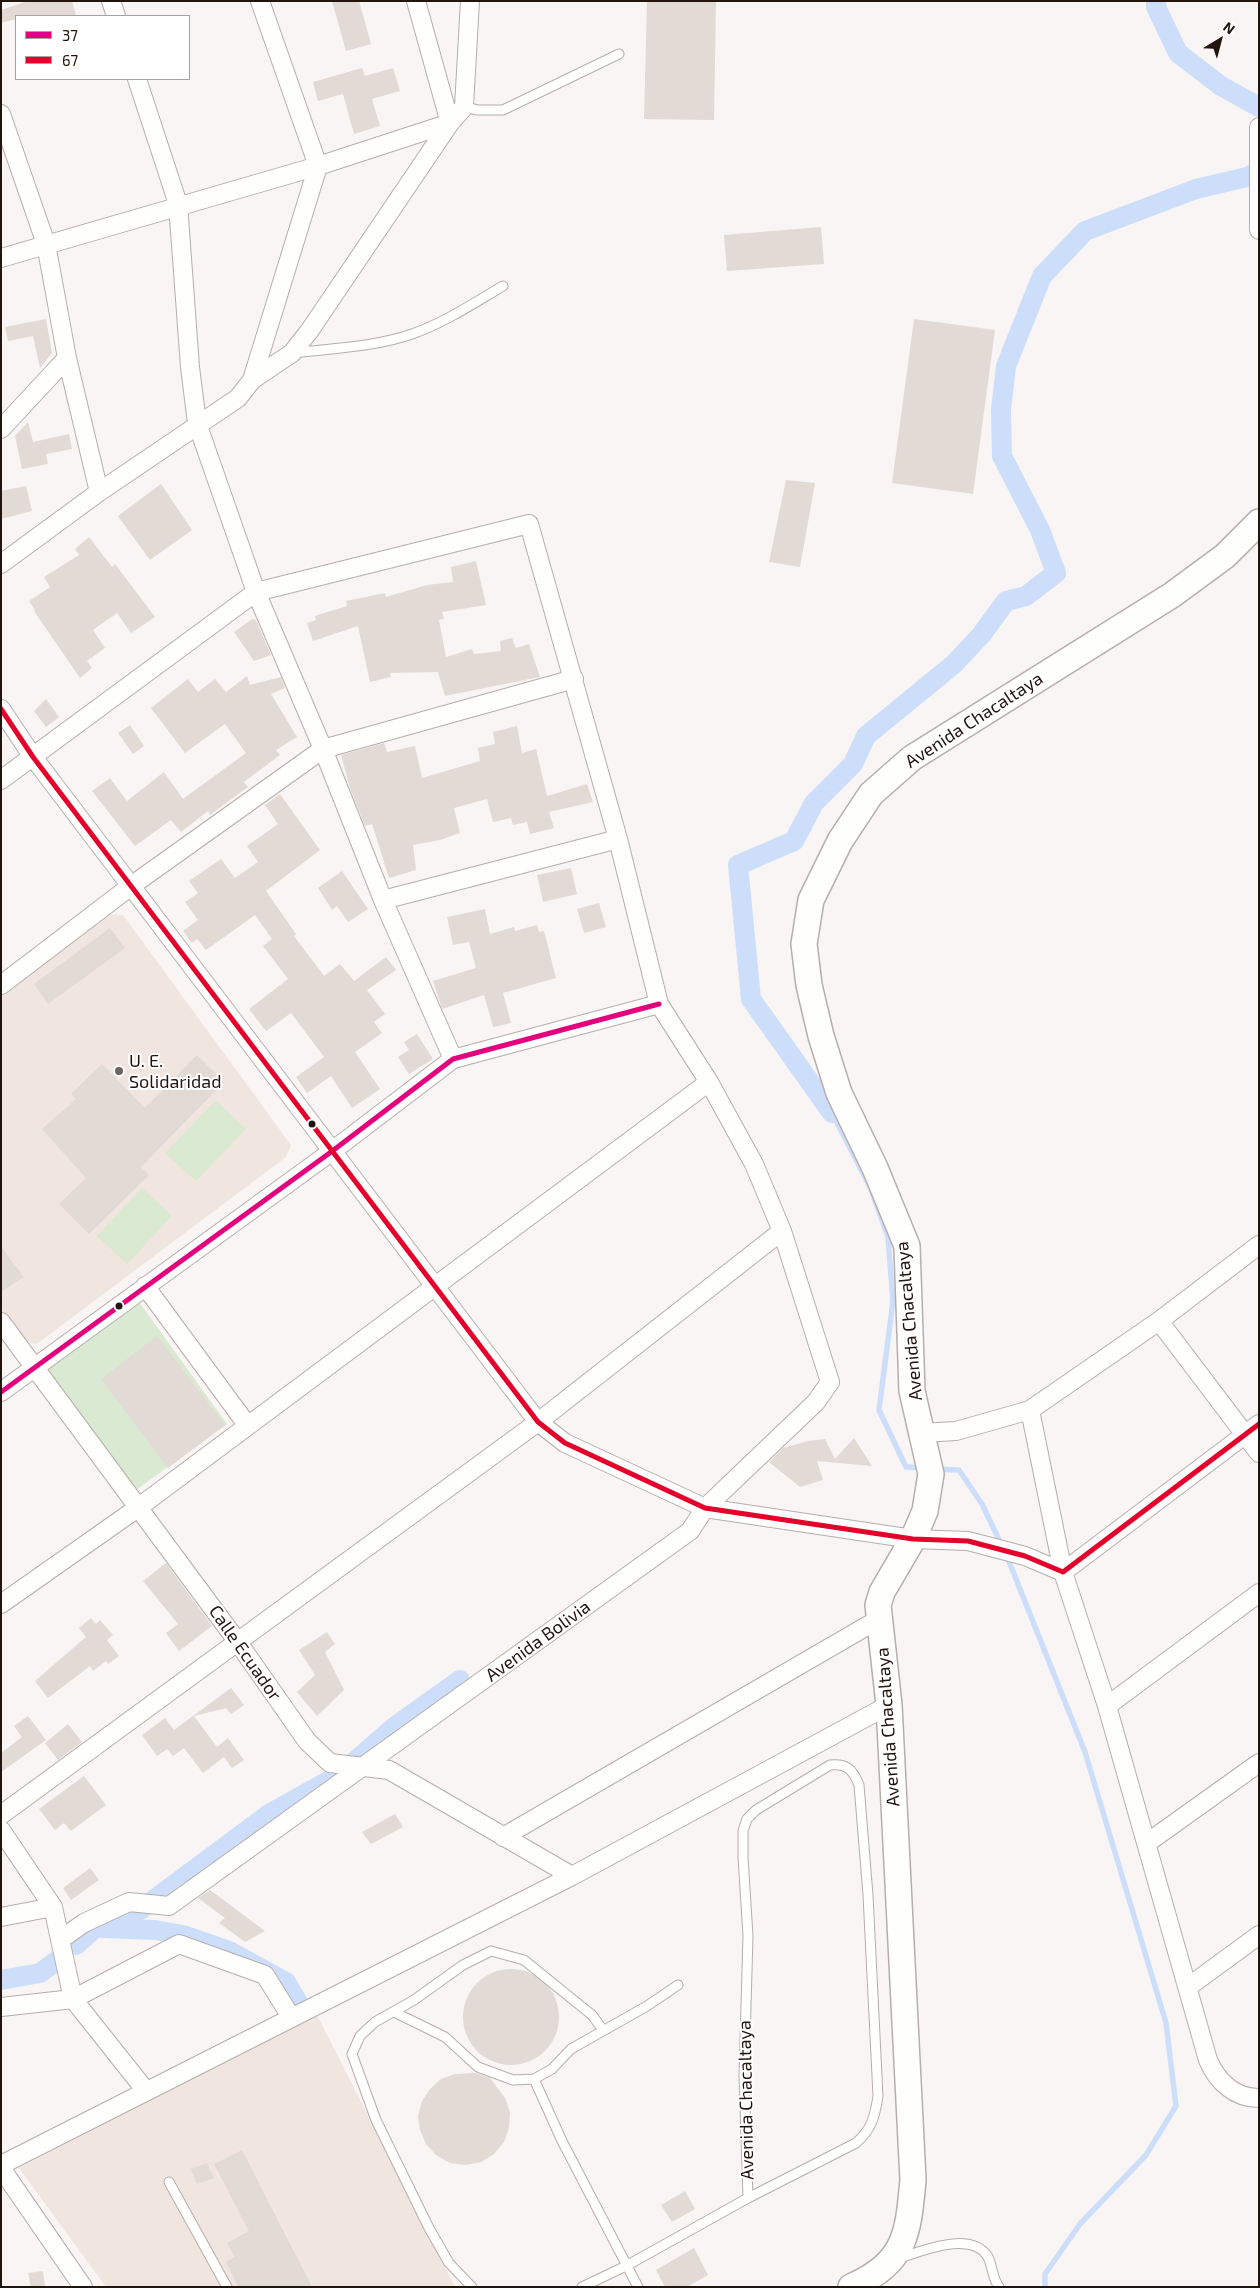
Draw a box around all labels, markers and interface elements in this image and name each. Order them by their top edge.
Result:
legend [15,15,190,80]
north arrow [1195,15,1245,65]
text: N [1220,18,1238,37]
text: 37 [62,26,78,44]
text: 67 [62,51,78,69]
street label: Avenida Chacaltaya [901,667,1047,773]
place label: U. E. Solidaridad [129,1050,222,1092]
marker: U. E. Solidaridad [113,1065,125,1077]
unlabelled marker [307,1119,317,1129]
street label: Avenida Chacaltaya [891,1241,927,1401]
unlabelled marker [114,1301,124,1311]
street label: Avenida Bolivia [481,1596,595,1686]
street label: Calle Ecuador [204,1601,286,1705]
street label: Avenida Chacaltaya [872,1647,904,1807]
street label: Avenida Chacaltaya [734,2020,758,2180]

